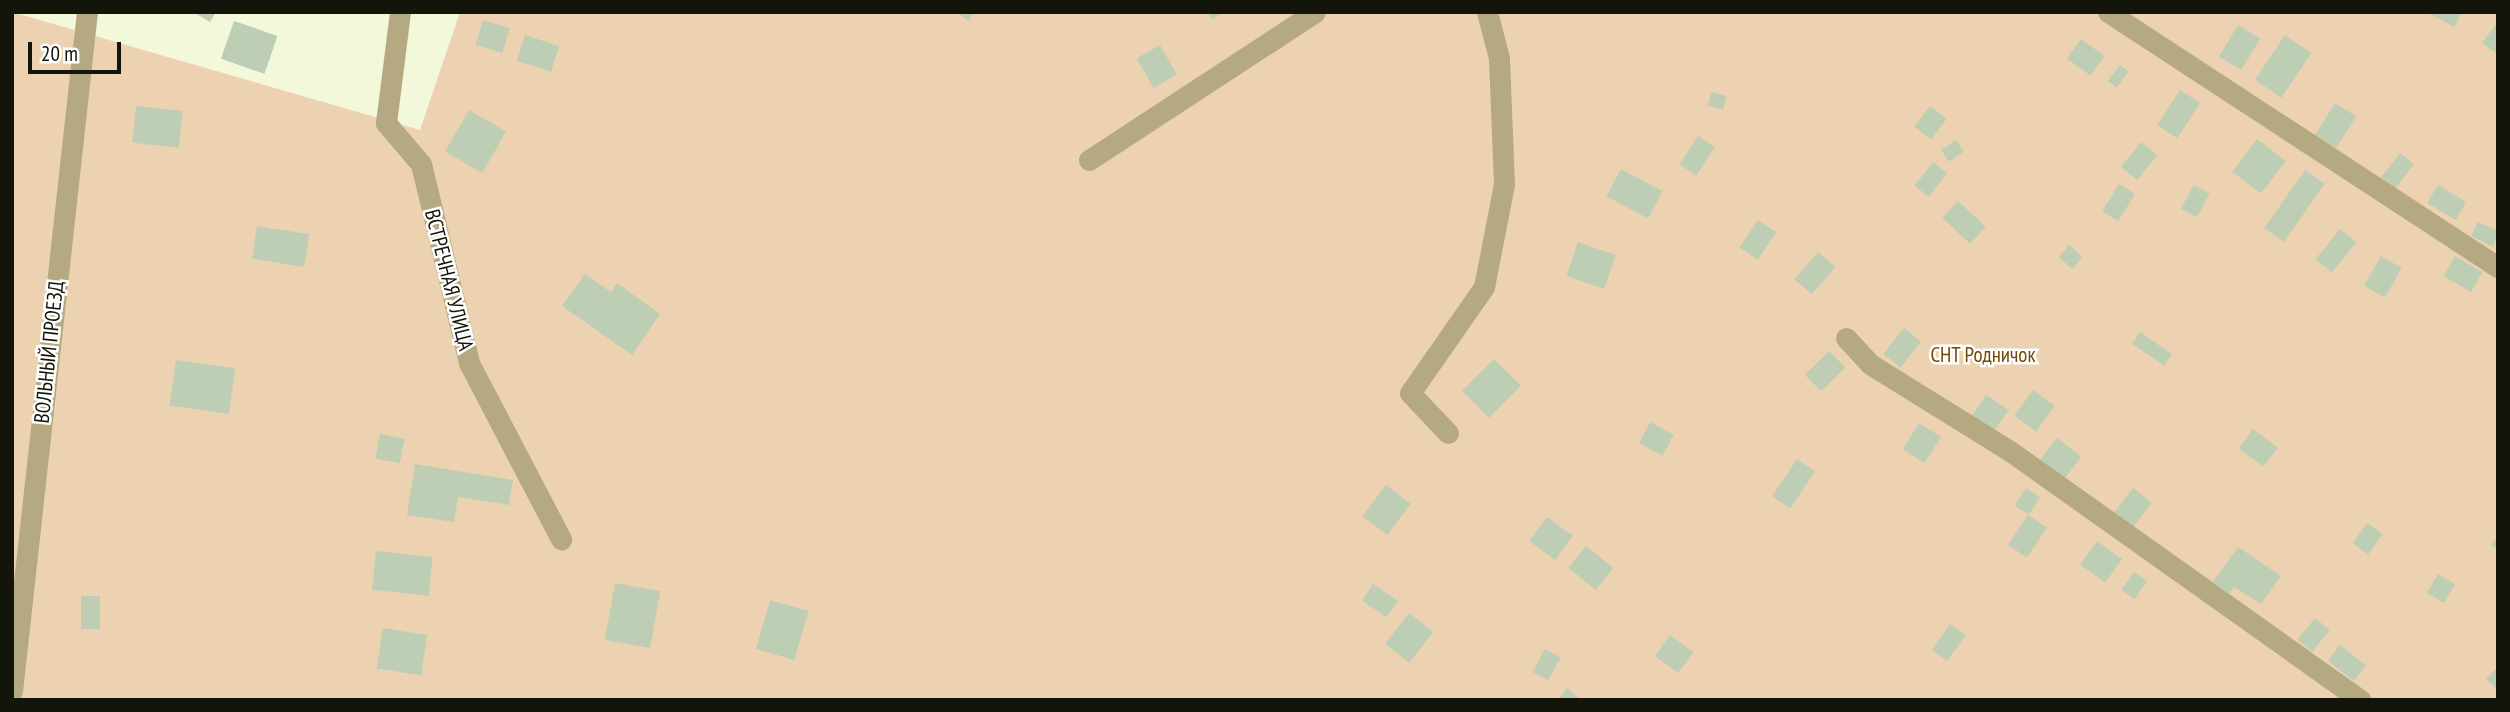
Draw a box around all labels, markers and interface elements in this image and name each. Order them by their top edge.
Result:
scale bar [32,28,124,72]
text: 20 m [41,40,78,67]
street label: ВСТРЕЧНАЯ УЛИЦА [419,207,479,353]
street label: ВОЛЬНЫЙ ПРОЕЗД [29,280,69,424]
park label: СНТ Родничок [1930,342,2036,368]

